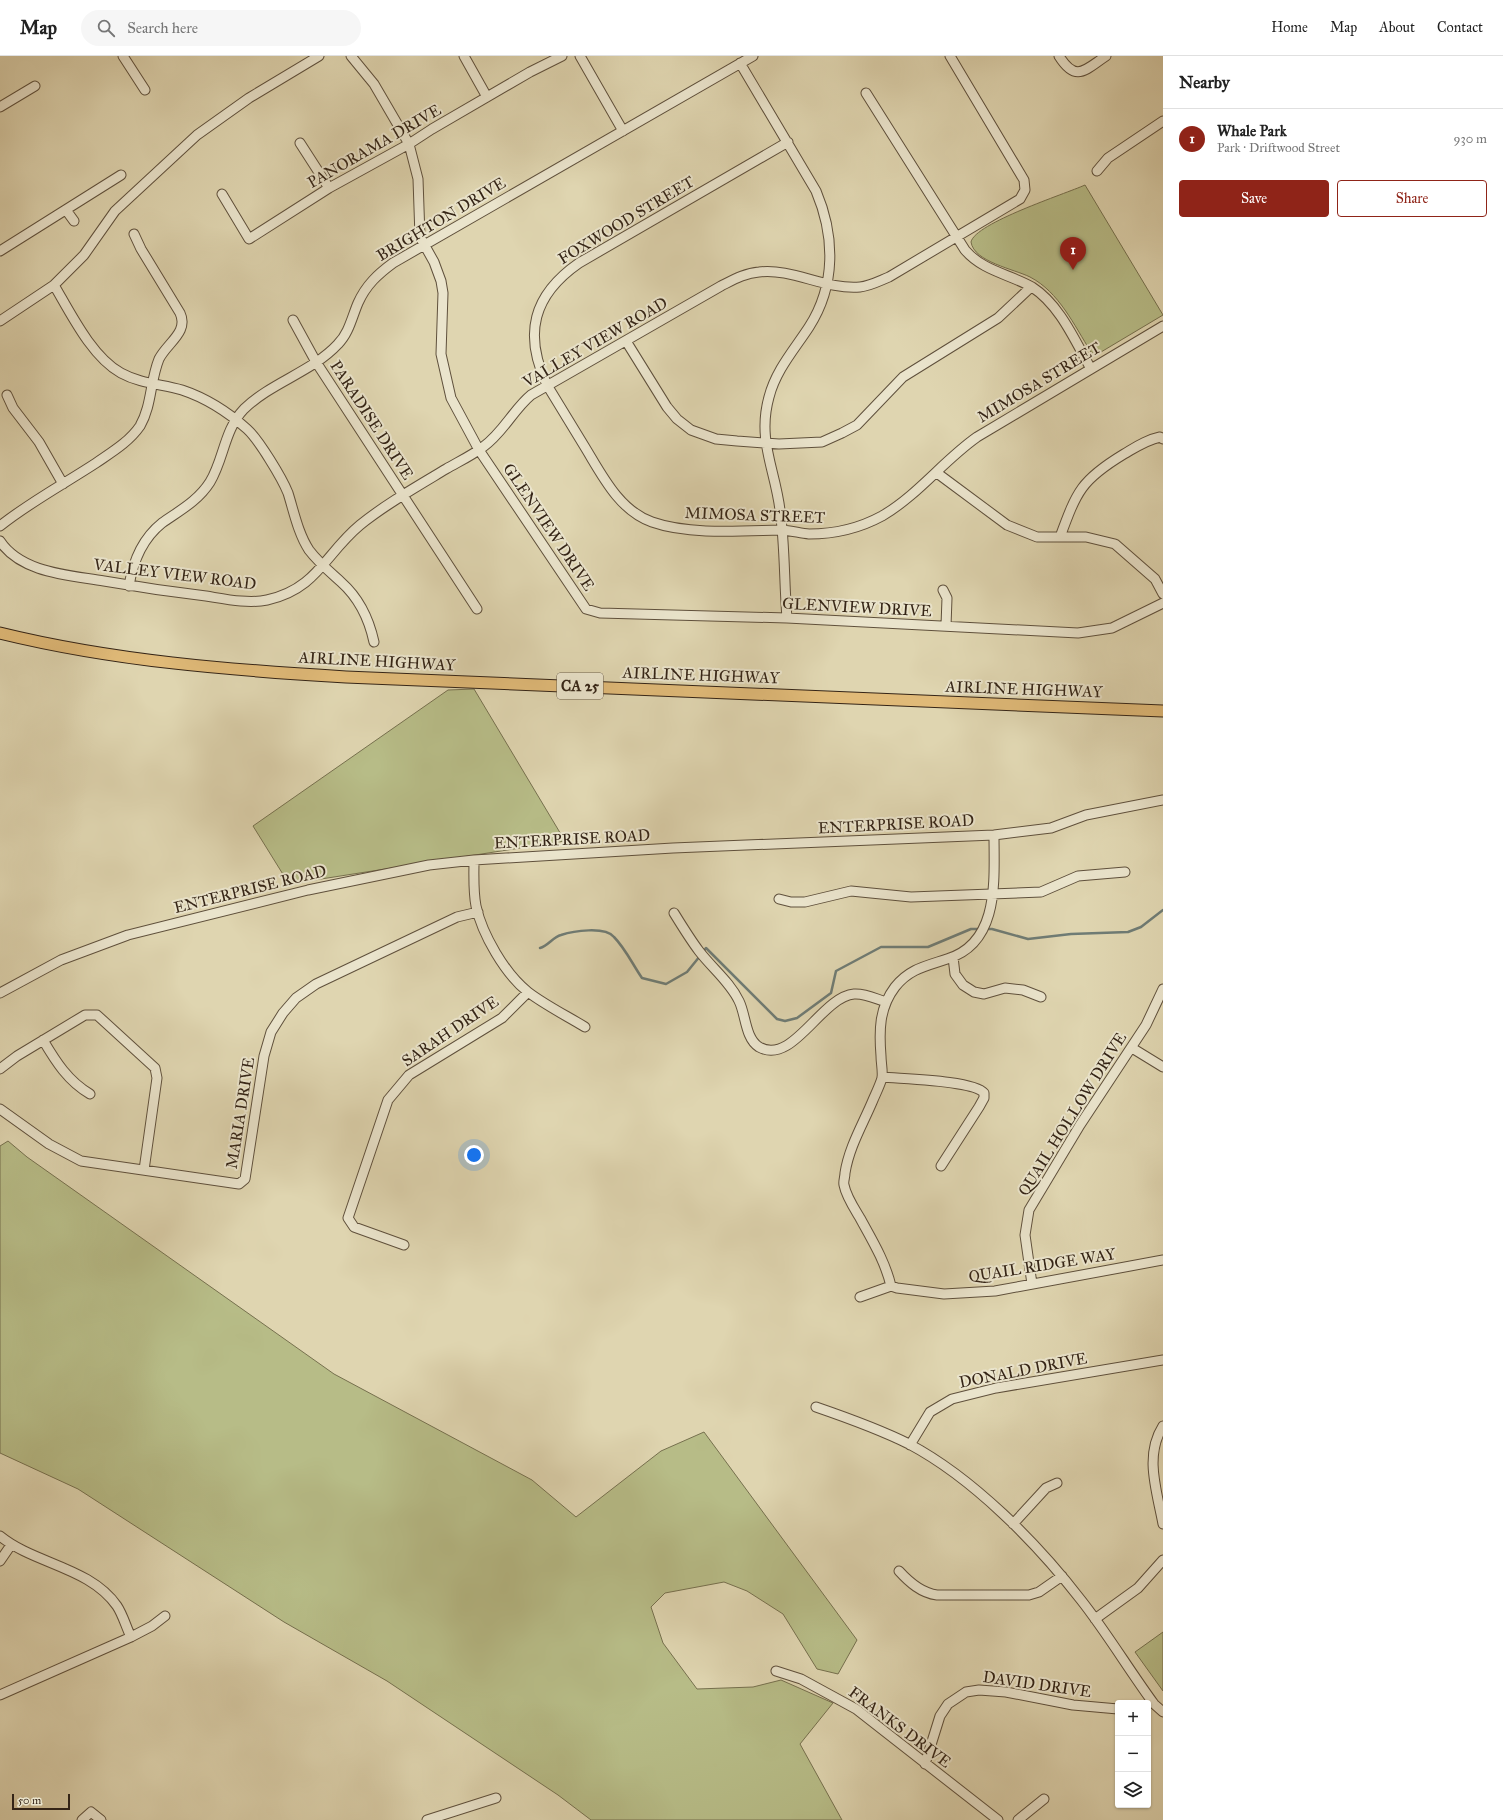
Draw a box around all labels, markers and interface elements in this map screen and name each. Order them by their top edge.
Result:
search box [81,10,361,46]
text: Map [20,16,57,39]
icon: search [95,17,117,39]
text: Search here [127,19,198,37]
text: Home [1271,19,1308,36]
text: Map [1330,19,1357,36]
text: About [1379,19,1415,36]
text: Contact [1437,19,1483,36]
text: Nearby [1179,72,1230,93]
street label: PANORAMA DRIVE [304,100,444,192]
text: Whale Park [1217,122,1287,140]
text: 1 [1189,131,1195,147]
text: 930 m [1454,131,1487,147]
text: Park · Driftwood Street [1217,140,1340,156]
street label: FOXWOOD STREET [555,172,697,268]
street label: BRIGHTON DRIVE [373,173,509,265]
button: Save [1179,180,1329,217]
button: Share [1337,180,1487,217]
pin: 1 [1060,237,1086,270]
street label: VALLEY VIEW ROAD [518,293,671,392]
street label: MIMOSA STREET [974,338,1104,426]
street label: PARADISE DRIVE [326,357,418,483]
street label: GLENVIEW DRIVE [499,460,599,594]
street label: MIMOSA STREET [684,503,826,527]
street label: VALLEY VIEW ROAD [92,554,257,593]
street label: GLENVIEW DRIVE [782,594,932,620]
street label: AIRLINE HIGHWAY [297,647,457,675]
street label: AIRLINE HIGHWAY [621,663,781,687]
road number: CA 25 [557,673,603,699]
street label: AIRLINE HIGHWAY [944,677,1104,701]
street label: ENTERPRISE ROAD [817,810,975,838]
street label: ENTERPRISE ROAD [493,825,651,853]
street label: ENTERPRISE ROAD [172,861,328,917]
street label: SARAH DRIVE [398,992,502,1070]
street label: QUAIL HOLLOW DRIVE [1014,1029,1130,1199]
street label: MARIA DRIVE [222,1056,258,1170]
your location [464,1145,484,1165]
street label: QUAIL RIDGE WAY [967,1244,1118,1286]
street label: DONALD DRIVE [957,1348,1089,1392]
street label: DAVID DRIVE [982,1667,1092,1701]
street label: FRANKS DRIVE [845,1682,955,1772]
map controls [1115,1700,1151,1808]
button: + [1115,1700,1151,1736]
button: − [1115,1736,1151,1772]
button: layers [1115,1772,1151,1808]
scale bar [12,1792,70,1811]
text: 50 m [18,1794,41,1807]

